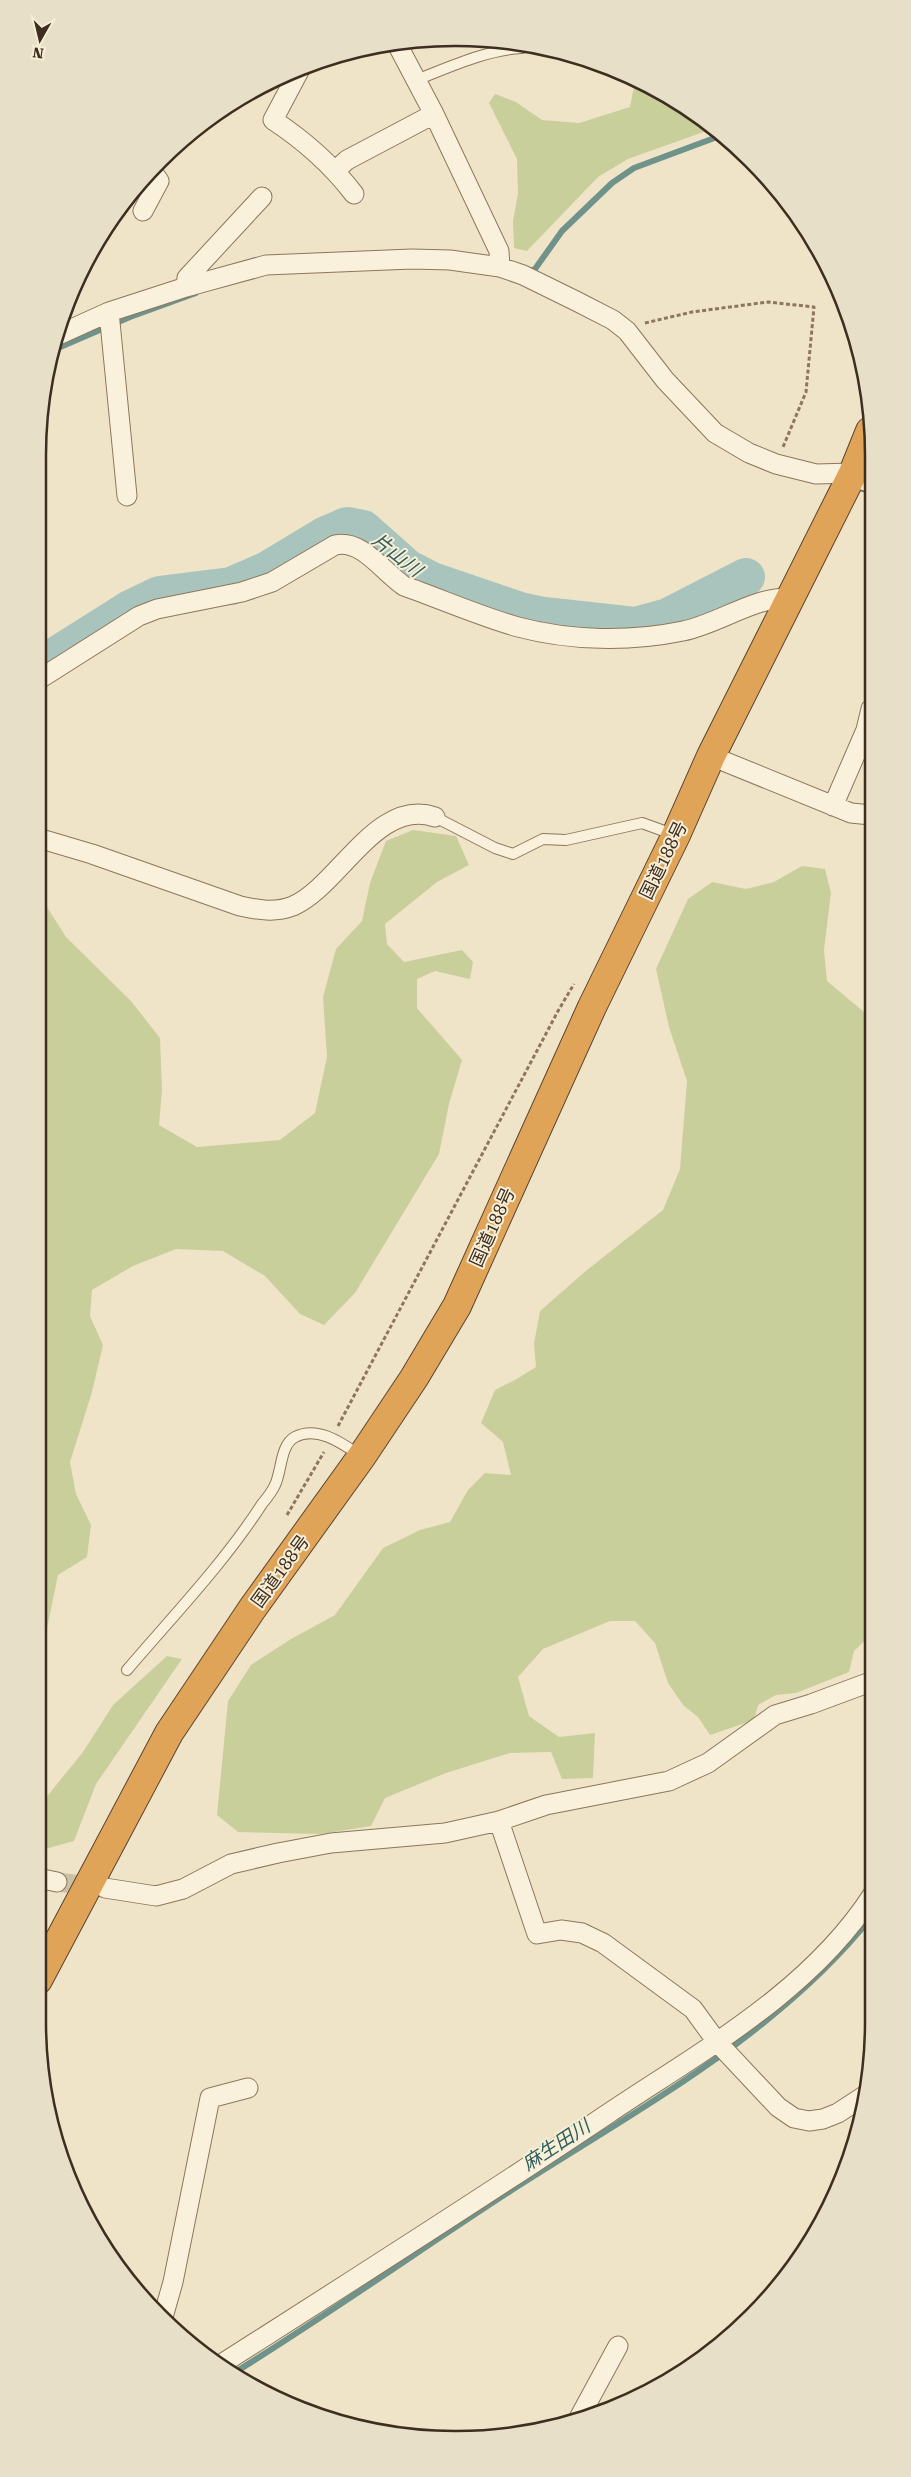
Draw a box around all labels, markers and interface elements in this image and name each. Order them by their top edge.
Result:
north arrow [15,15,65,65]
text: N [32,44,45,62]
water label: 片山川 [367,528,428,583]
street label: 国道188号 [635,818,691,902]
street label: 国道188号 [465,1184,519,1270]
street label: 国道188号 [247,1531,313,1611]
water label: 麻生田川 [518,2114,596,2175]

